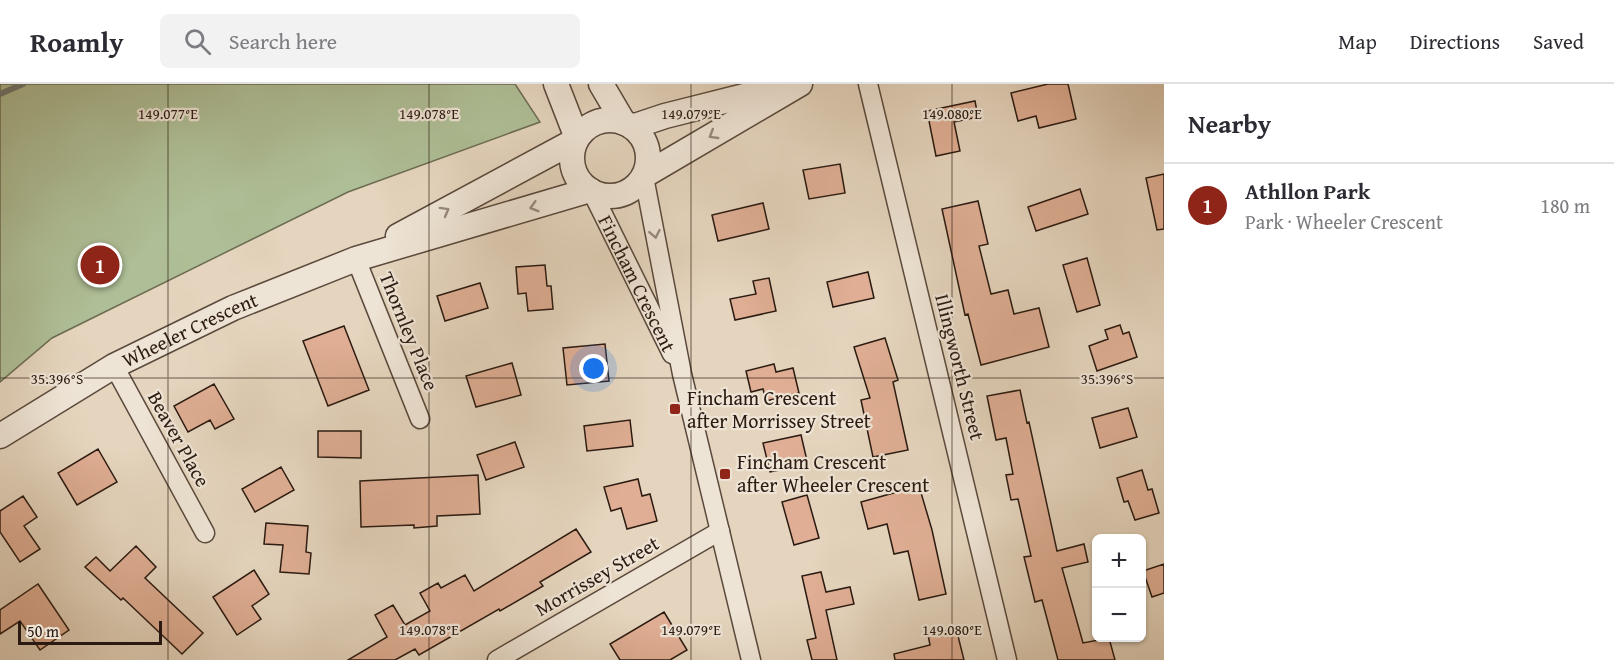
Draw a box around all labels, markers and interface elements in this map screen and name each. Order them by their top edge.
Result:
search box [160,14,580,68]
text: Roamly [30,21,124,62]
icon: search [181,25,214,58]
text: Search here [229,25,337,57]
text: Map [1338,26,1377,57]
text: Directions [1410,26,1500,57]
text: Saved [1533,26,1584,57]
text: 149.077°E [138,103,198,124]
text: 149.078°E [399,103,459,124]
text: 149.079°E [661,103,721,124]
text: 149.080°E [922,103,982,124]
text: Nearby [1188,104,1271,143]
one-way arrow [709,128,719,139]
text: Athllon Park [1245,175,1370,207]
text: 1 [1202,191,1213,220]
text: 180 m [1540,191,1590,220]
one-way arrow [529,200,539,212]
one-way arrow [439,207,449,218]
text: Park · Wheeler Crescent [1245,207,1443,236]
street label: Fincham Crescent [592,210,684,357]
one-way arrow [648,229,661,239]
pin: 1 [80,242,120,288]
street label: Thornley Place [373,267,446,394]
street label: Wheeler Crescent [117,285,262,374]
street label: Illingworth Street [928,291,993,443]
your location [579,354,608,383]
text: 35.396°S [31,368,83,389]
text: 35.396°S [1081,368,1133,389]
place label: Fincham Crescent after Morrissey Street [687,383,871,435]
street label: Beaver Place [141,386,218,492]
marker: Fincham Crescent after Morrissey Street [668,402,682,416]
place label: Fincham Crescent after Wheeler Crescent [737,447,929,499]
marker: Fincham Crescent after Wheeler Crescent [718,467,732,481]
street label: Morrissey Street [529,528,664,623]
map controls [1092,534,1146,642]
button: + [1092,534,1146,588]
button: − [1092,588,1146,642]
scale bar [18,618,162,646]
text: 50 m [27,619,59,643]
text: 149.078°E [399,619,459,640]
text: 149.079°E [661,619,721,640]
text: 149.080°E [922,619,982,640]

